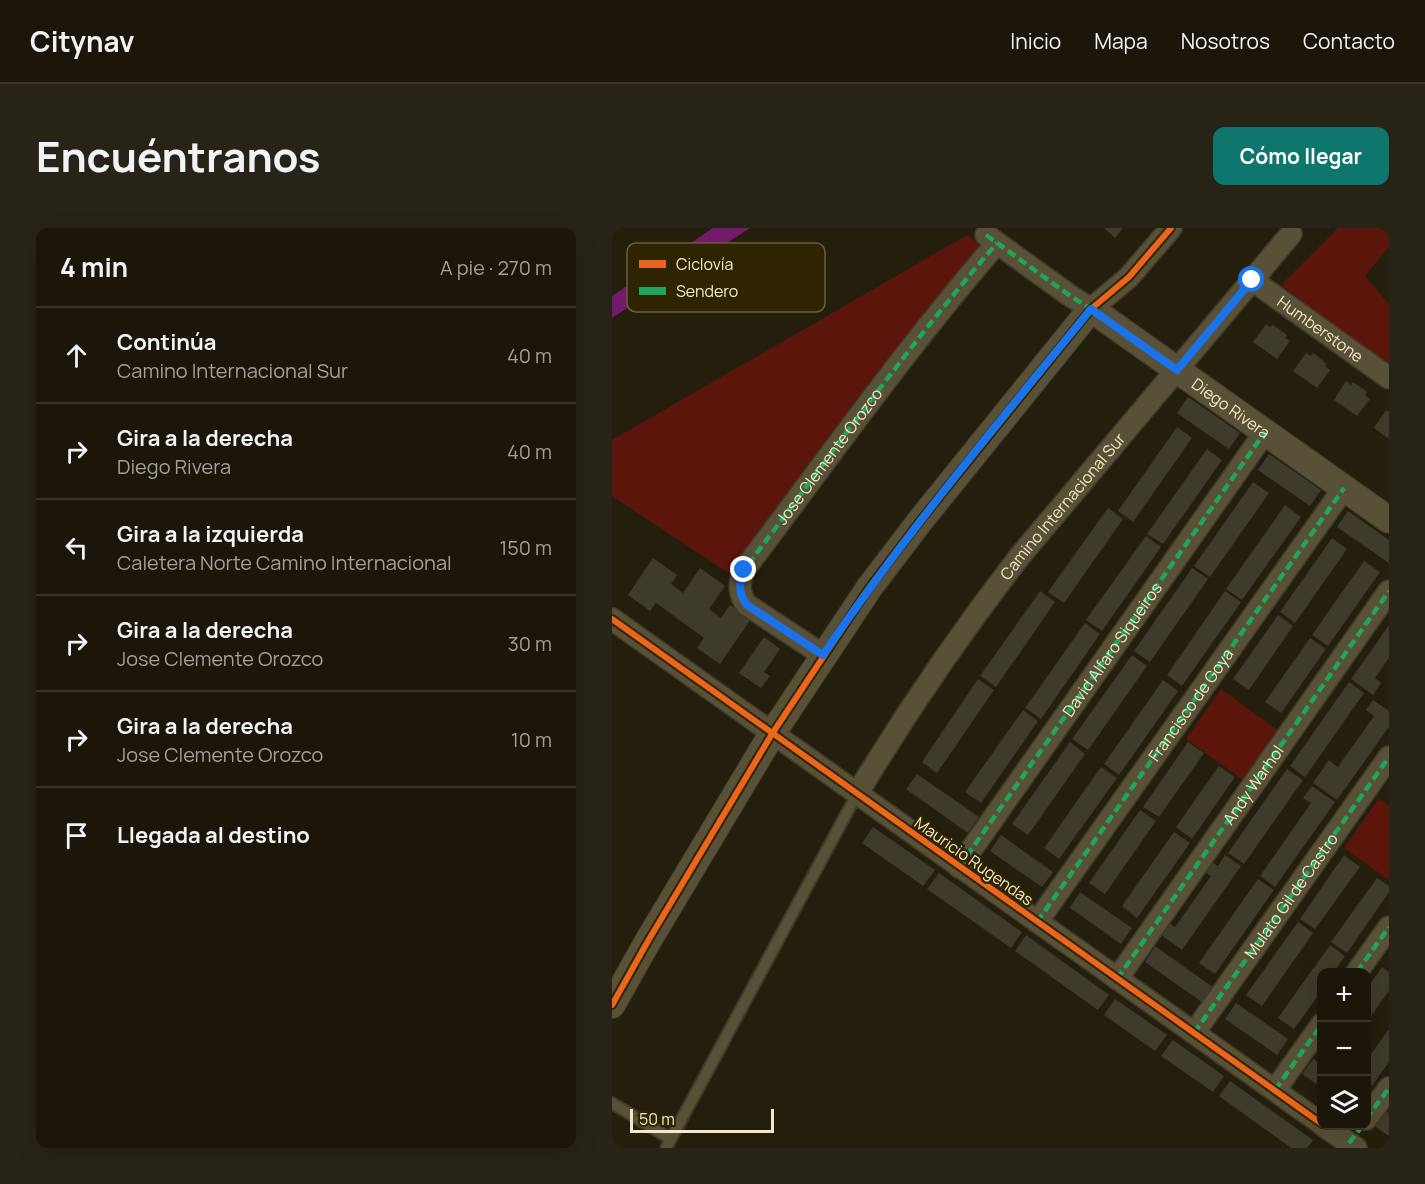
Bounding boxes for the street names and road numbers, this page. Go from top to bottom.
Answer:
street label: Humberstone [1273,291,1368,367]
street label: Diego Rivera [1187,373,1275,443]
street label: Jose Clemente Orozco [771,384,887,529]
street label: Camino Internacional Sur [995,428,1130,584]
street label: David Alfaro Siqueiros [1057,578,1167,721]
street label: Francisco de Goya [1143,644,1238,766]
street label: Andy Warhol [1218,741,1289,829]
street label: Mauricio Rugendas [910,812,1038,910]
street label: Mulato Gil de Castro [1239,829,1343,963]

